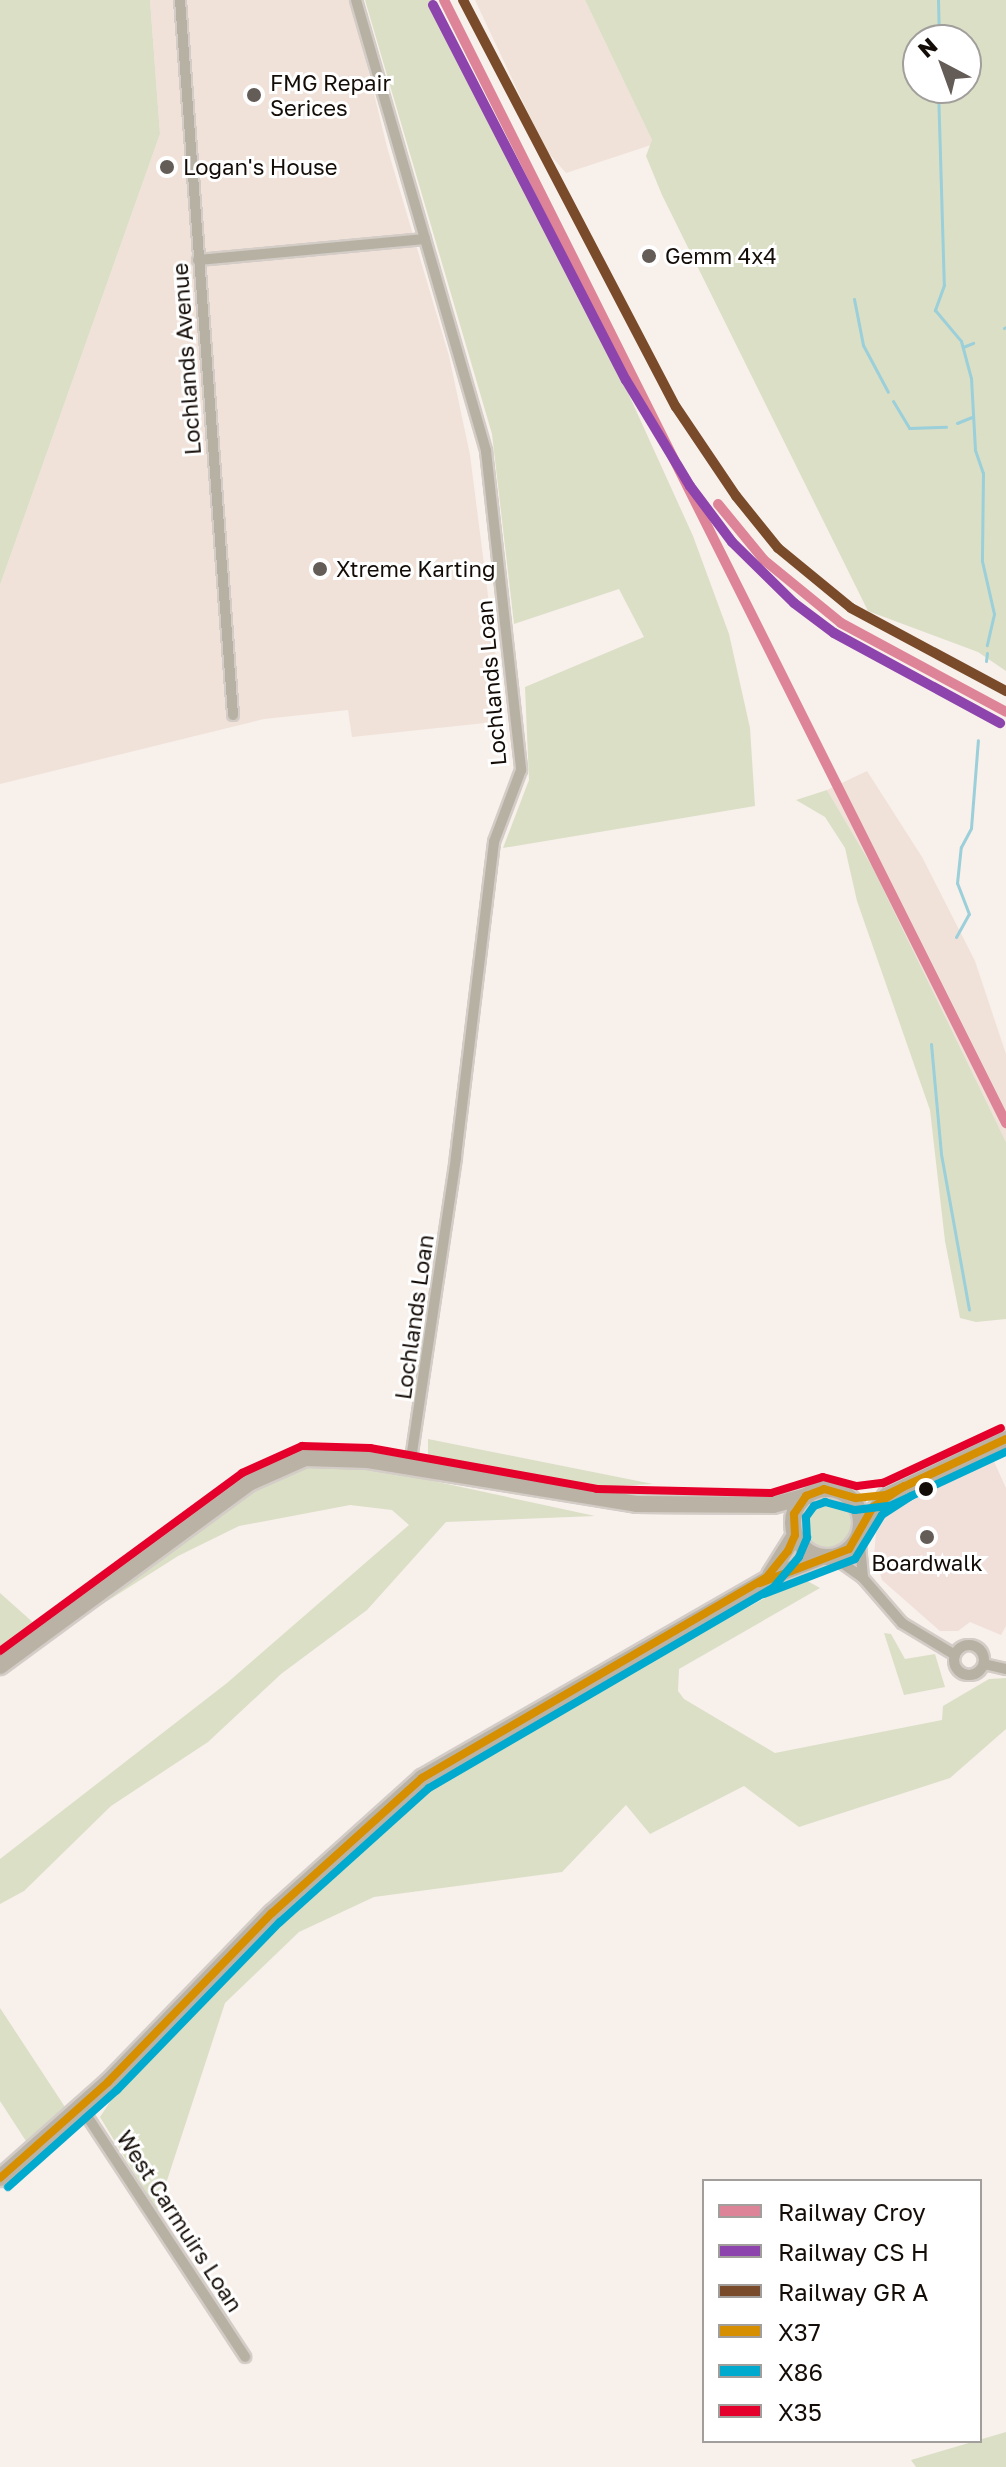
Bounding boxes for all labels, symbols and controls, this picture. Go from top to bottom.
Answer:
north arrow [902,24,982,104]
text: N [912,31,942,63]
place label: FMG Repair Serices [270,69,391,120]
marker: FMG Repair Serices [245,86,263,104]
place label: Logan's House [183,154,337,180]
marker: Logan's House [158,158,176,176]
place label: Gemm 4x4 [665,243,777,269]
marker: Gemm 4x4 [640,247,658,265]
street label: Lochlands Avenue [166,262,206,456]
place label: Xtreme Karting [336,556,495,582]
marker: Xtreme Karting [311,560,329,578]
street label: Lochlands Loan [471,599,511,767]
street label: Lochlands Loan [389,1233,439,1401]
unlabelled marker [918,1481,934,1497]
marker: Boardwalk [918,1528,936,1546]
place label: Boardwalk [871,1550,983,1576]
street label: West Carmuirs Loan [112,2125,248,2317]
legend [702,2179,982,2443]
text: Railway Croy [778,2197,926,2226]
text: Railway CS H [778,2237,929,2266]
text: Railway GR A [778,2277,928,2306]
text: X37 [778,2317,821,2346]
text: X86 [778,2357,823,2386]
text: X35 [778,2397,822,2426]

